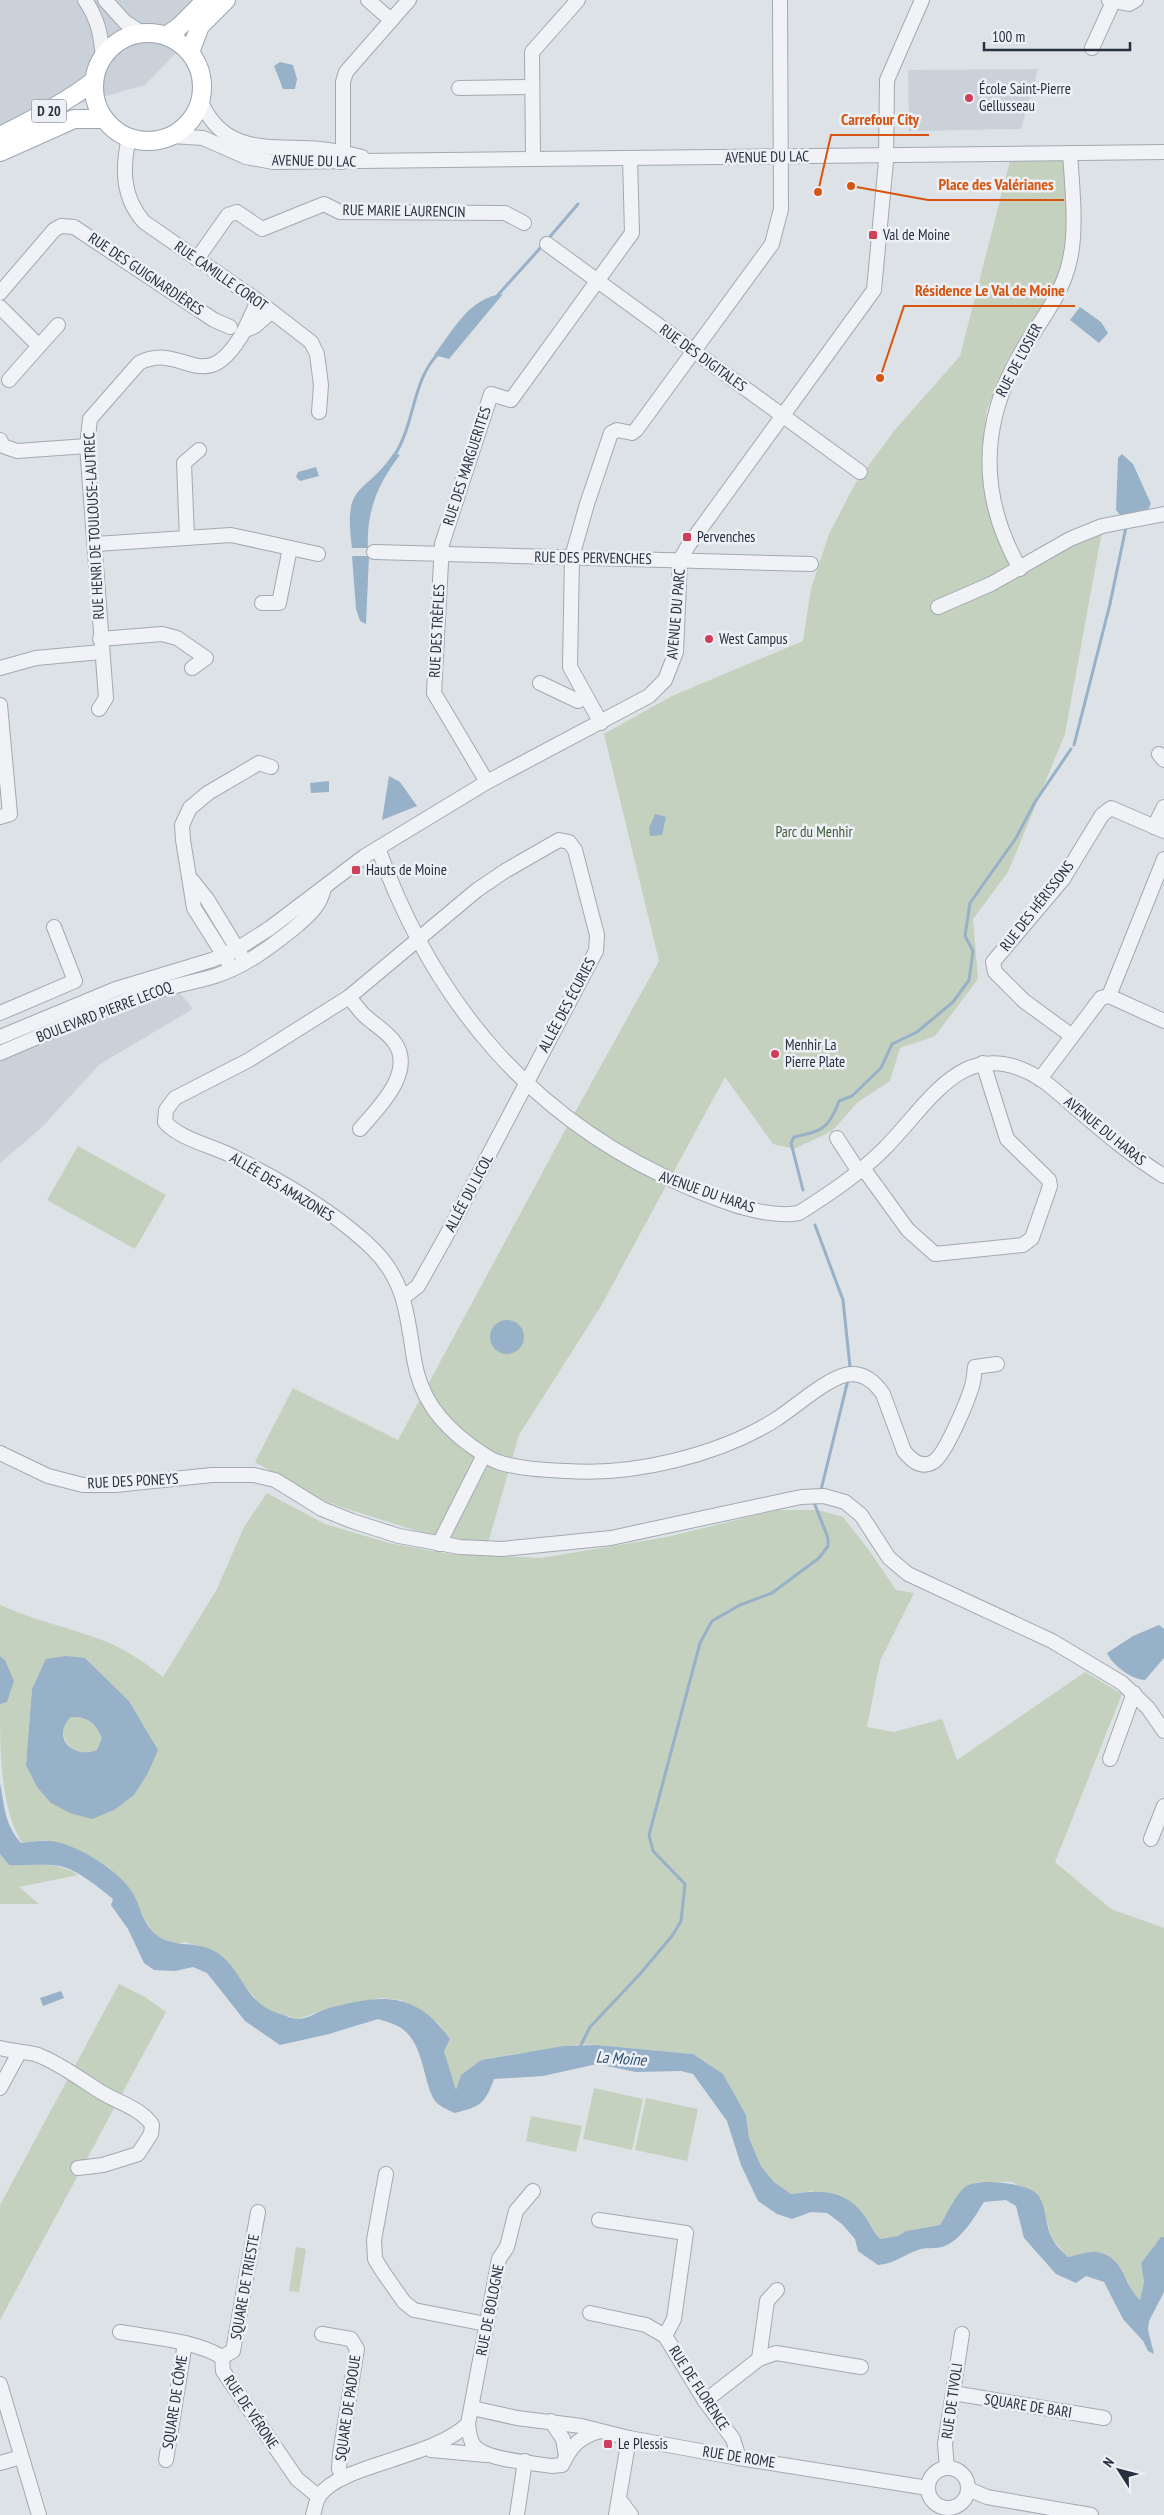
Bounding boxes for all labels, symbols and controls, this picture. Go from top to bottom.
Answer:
scale bar [984,20,1130,52]
text: 100 m [992,27,1025,46]
place label: École Saint-Pierre Gellusseau [979,79,1071,115]
marker: École Saint-Pierre Gellusseau [963,92,975,104]
road number: D 20 [32,100,66,122]
callout: Carrefour City [831,104,929,135]
text: Carrefour City [841,109,920,129]
street label: AVENUE DU LAC [725,146,809,167]
street label: AVENUE DU LAC [272,150,356,171]
callout: Place des Valérianes [928,169,1064,200]
text: Place des Valérianes [938,174,1054,194]
street label: RUE MARIE LAURENCIN [342,200,466,221]
place label: Val de Moine [882,225,950,244]
street label: RUE DES GUIGNARDIÈRES [85,228,207,319]
marker: Val de Moine [867,229,879,241]
street label: RUE CAMILLE COROT [171,236,272,315]
callout: Résidence Le Val de Moine [904,275,1075,306]
text: Résidence Le Val de Moine [915,280,1065,300]
street label: RUE DES DIGITALES [656,320,750,396]
street label: RUE DE L’OSIER [991,320,1046,400]
street label: RUE DES MARGUERITES [438,404,495,528]
street label: RUE HENRI DE TOULOUSE-LAUTREC [79,432,108,620]
place label: Pervenches [697,527,755,546]
marker: Pervenches [681,531,693,543]
street label: RUE DES PERVENCHES [534,547,652,568]
street label: AVENUE DU PARC [662,568,689,660]
street label: RUE DES TRÈFLES [425,584,448,678]
place label: West Campus [719,629,788,648]
marker: West Campus [703,633,715,645]
park label: Parc du Menhir [775,822,853,841]
street label: RUE DES HÉRISSONS [995,857,1078,955]
place label: Hauts de Moine [366,860,447,879]
marker: Hauts de Moine [350,864,362,876]
street label: ALLÉE DES ÉCURIES [534,954,599,1055]
street label: BOULEVARD PIERRE LECOQ [33,977,175,1046]
place label: Menhir La Pierre Plate [785,1035,845,1071]
marker: Menhir La Pierre Plate [769,1048,781,1060]
street label: AVENUE DU HARAS [1061,1092,1150,1169]
street label: ALLÉE DES AMAZONES [227,1148,338,1225]
street label: ALLÉE DU LICOL [440,1150,497,1235]
street label: AVENUE DU HARAS [657,1166,757,1217]
street label: RUE DES PONEYS [87,1469,179,1492]
water label: La Moine [595,2046,648,2070]
street label: SQUARE DE TRIESTE [226,2233,263,2341]
street label: RUE DE BOLOGNE [471,2262,508,2357]
street label: RUE DE FLORENCE [665,2342,734,2434]
street label: SQUARE DE PADOUE [331,2353,364,2462]
street label: SQUARE DE CÔME [158,2354,191,2450]
street label: RUE DE TIVOLI [937,2362,966,2440]
street label: RUE DE VÉRONE [220,2371,283,2452]
street label: SQUARE DE BARI [983,2389,1073,2422]
place label: Le Plessis [618,2434,668,2453]
marker: Le Plessis [602,2438,614,2450]
street label: RUE DE ROME [701,2441,777,2472]
north arrow [1094,2445,1144,2495]
text: N [1099,2454,1118,2471]

